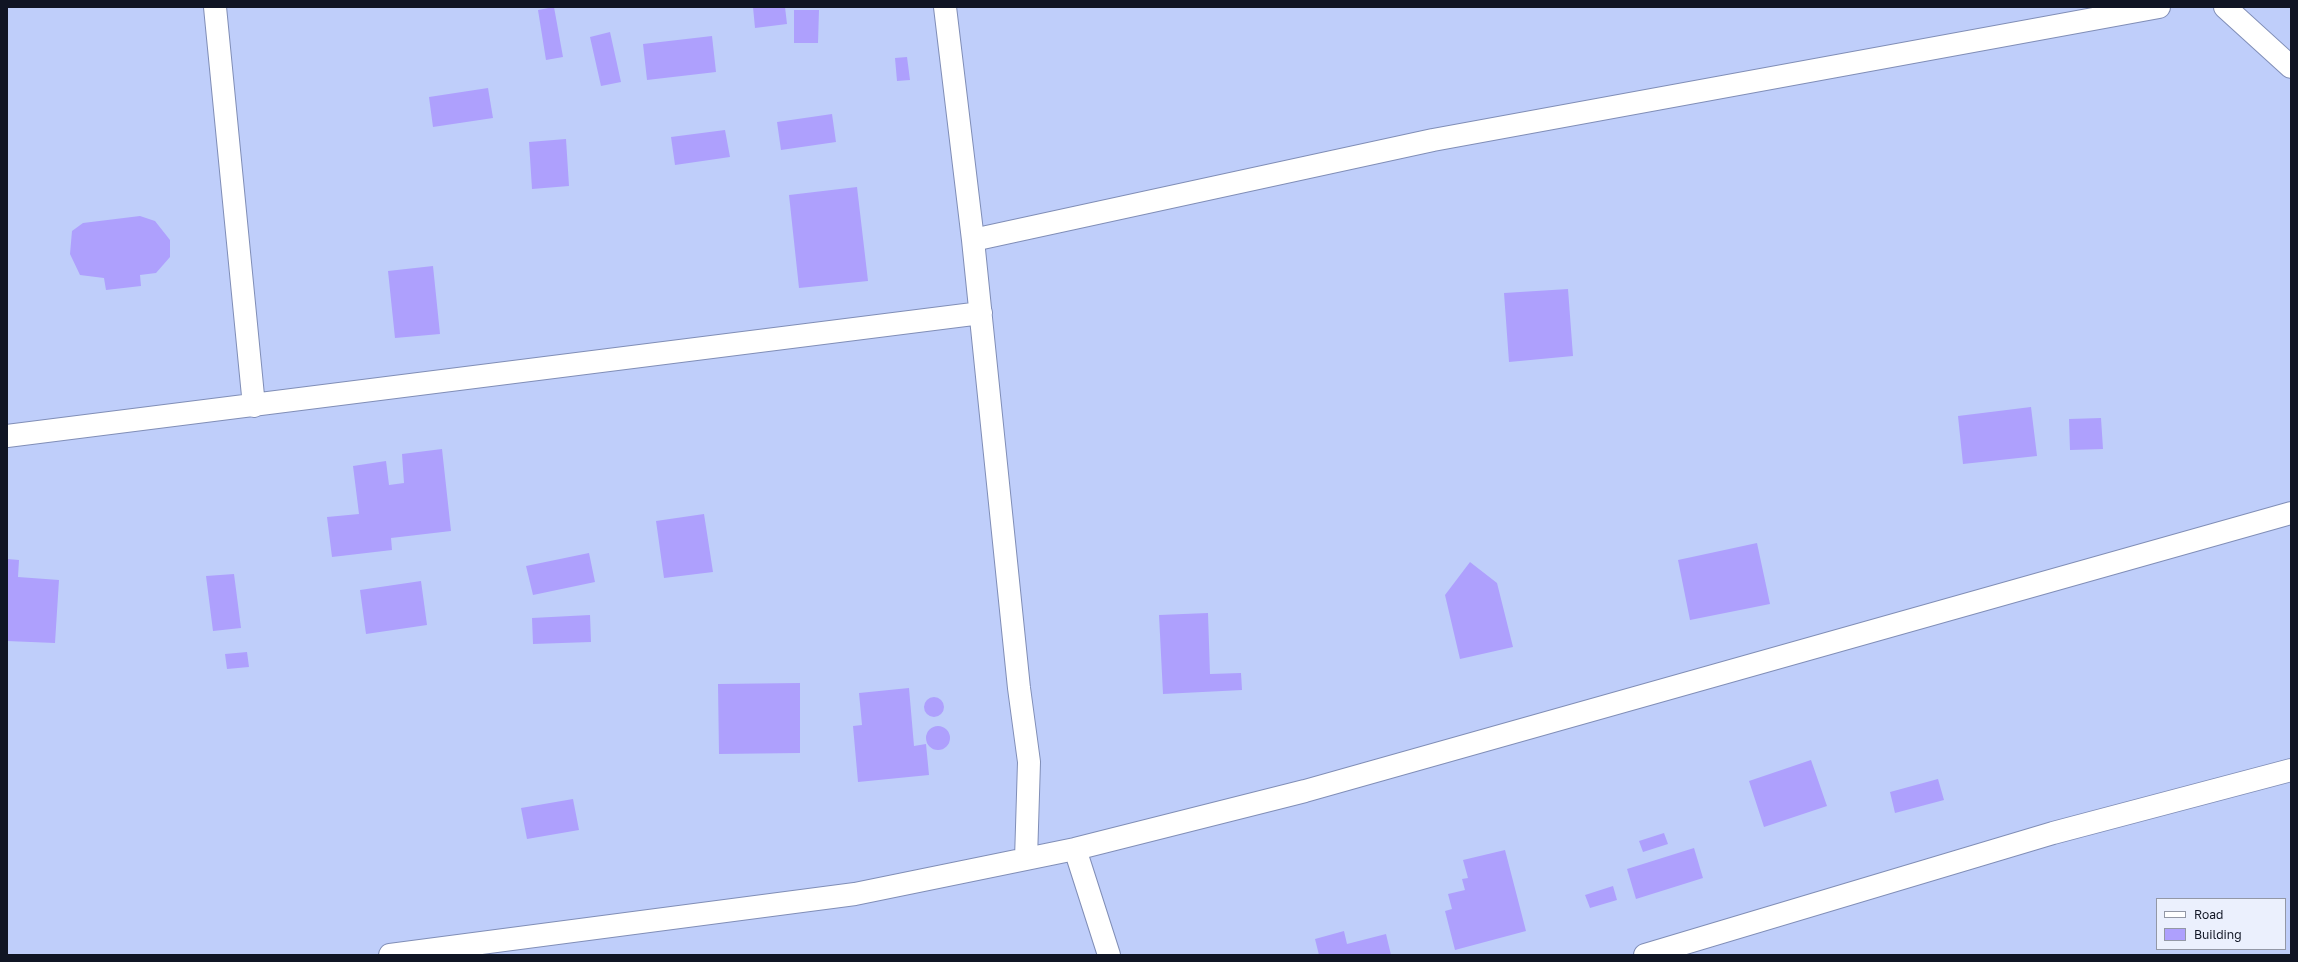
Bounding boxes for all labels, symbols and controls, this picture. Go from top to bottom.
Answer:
legend [2156,898,2286,950]
text: Road [2194,907,2223,922]
text: Building [2194,927,2242,942]

